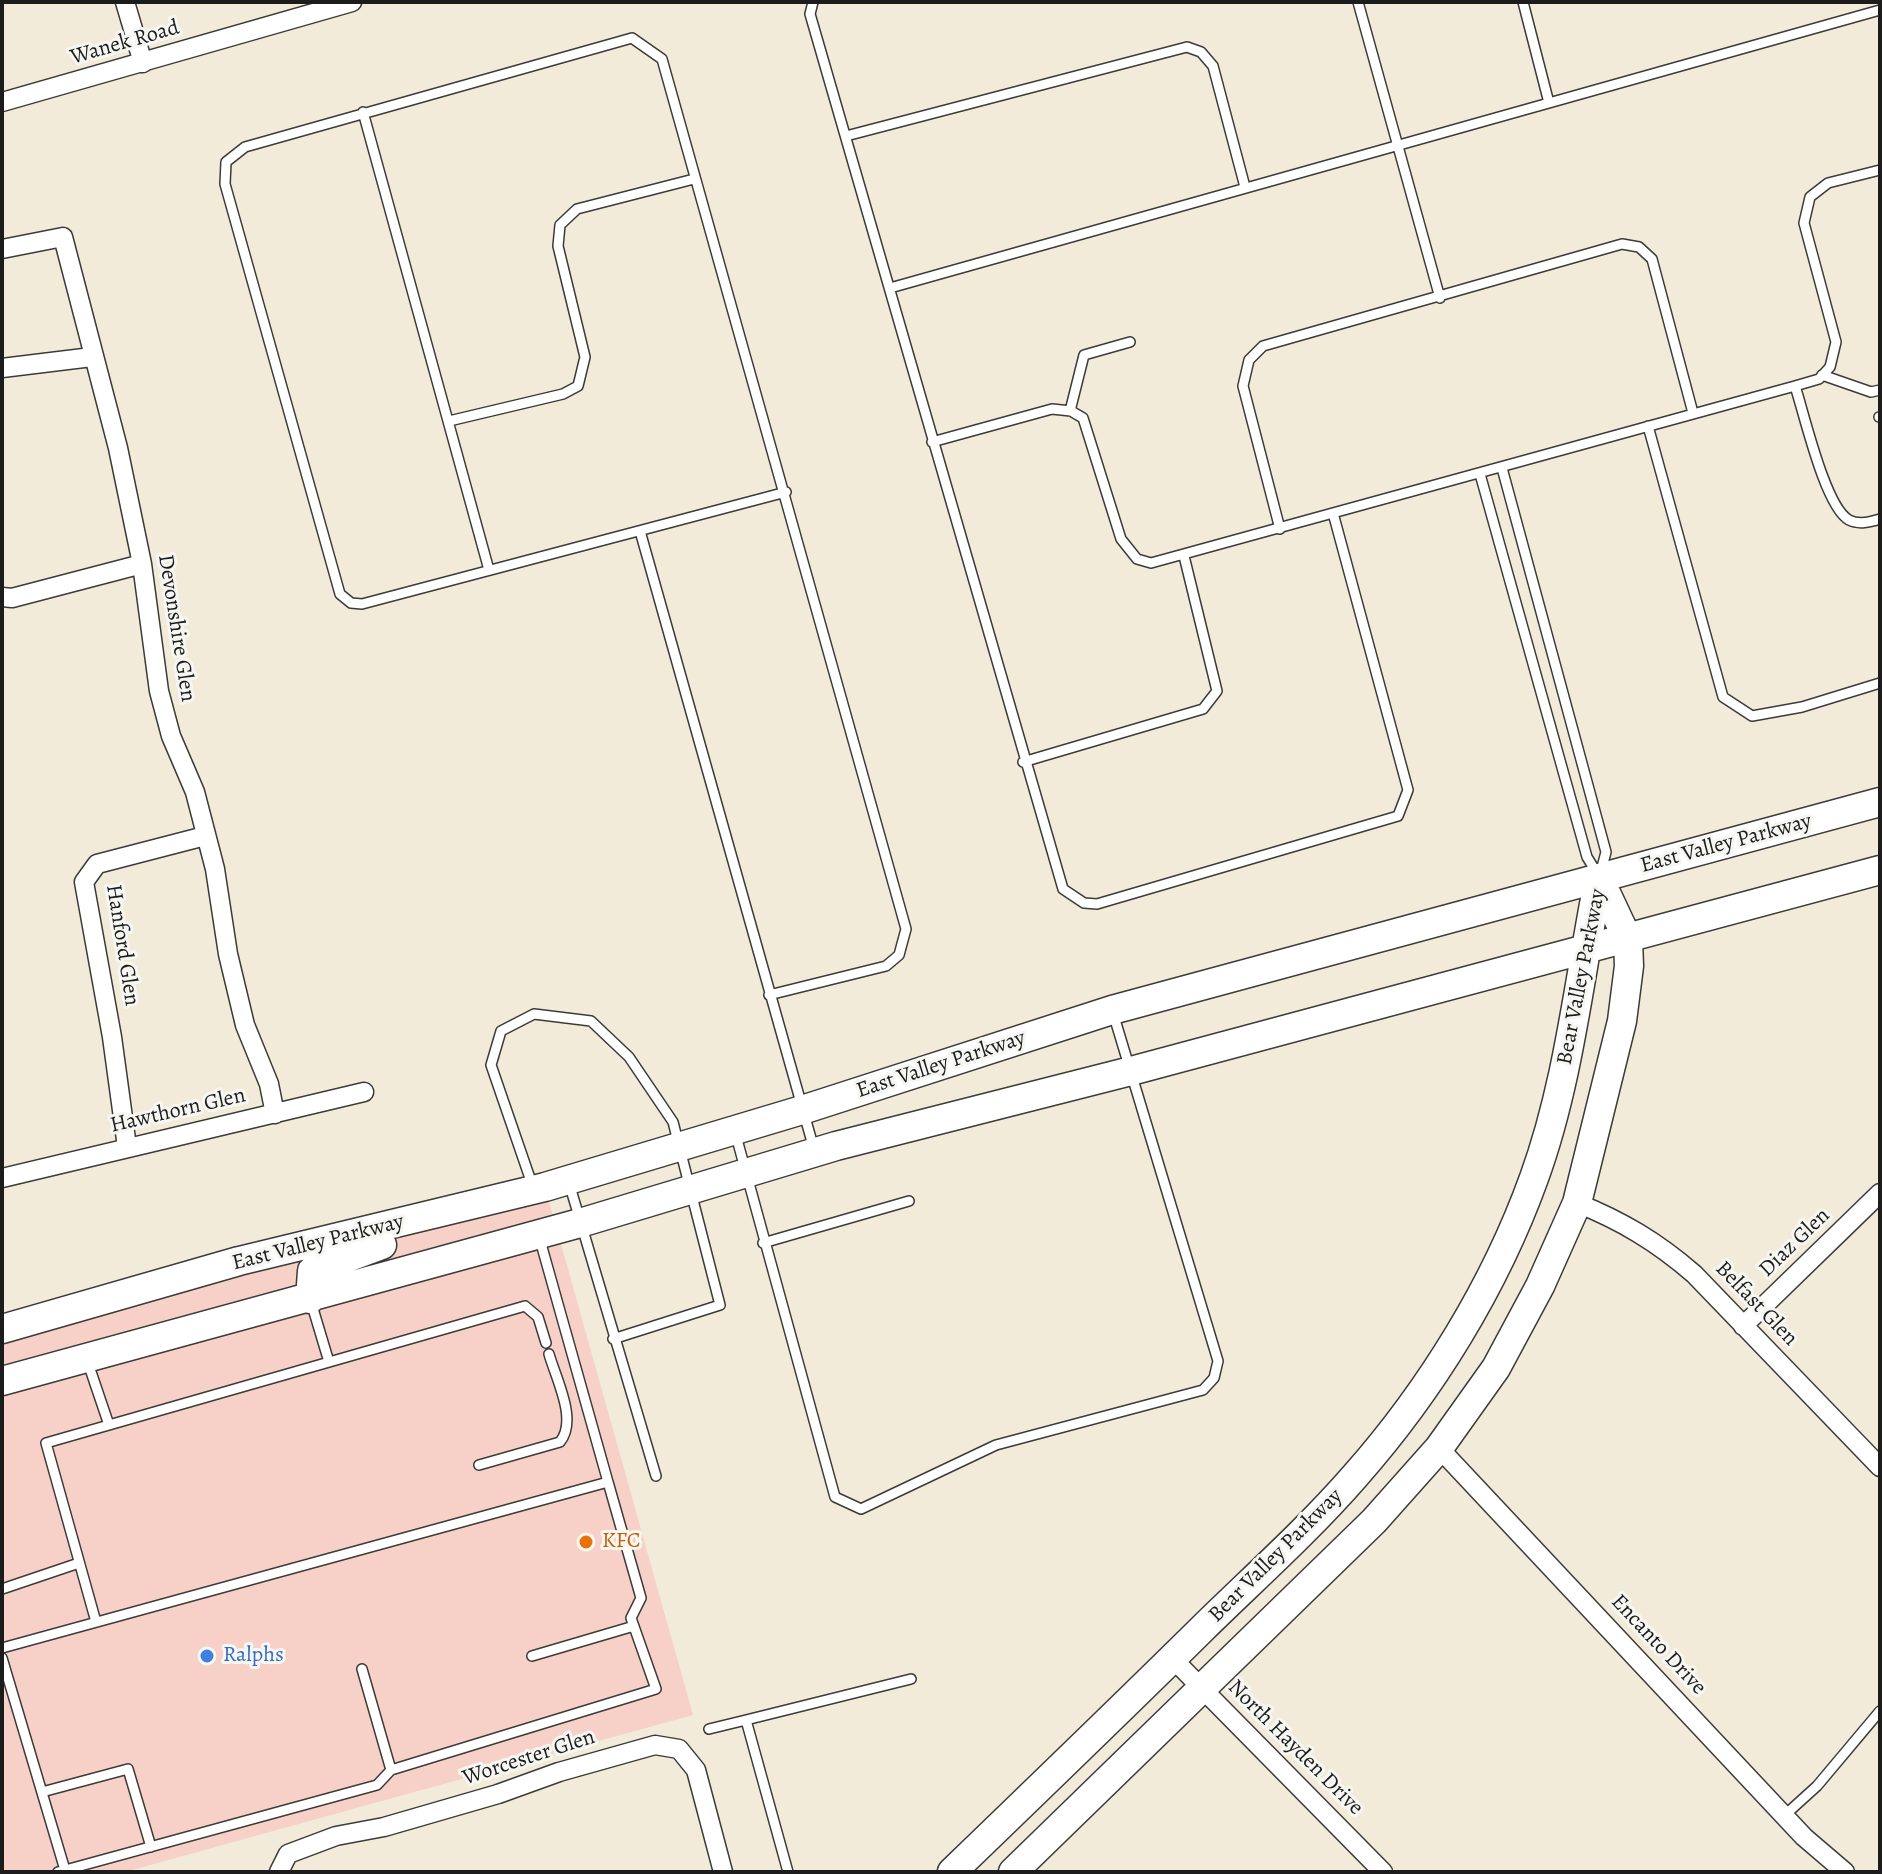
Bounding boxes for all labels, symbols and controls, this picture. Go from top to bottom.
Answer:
street label: Wanek Road [68,15,182,71]
street label: Devonshire Glen [151,552,201,704]
street label: East Valley Parkway [1638,808,1814,880]
street label: Hanford Glen [99,882,145,1008]
street label: Bear Valley Parkway [1552,887,1612,1067]
street label: East Valley Parkway [853,1025,1029,1105]
street label: Hawthorn Glen [108,1083,248,1139]
street label: Diaz Glen [1754,1203,1836,1283]
street label: East Valley Parkway [229,1209,407,1277]
street label: Belfast Glen [1709,1256,1803,1352]
street label: Bear Valley Parkway [1204,1484,1348,1628]
place label: KFC [602,1529,641,1555]
marker: KFC [577,1533,595,1551]
street label: Encanto Drive [1605,1589,1711,1701]
place label: Ralphs [223,1643,284,1669]
marker: Ralphs [198,1647,216,1665]
street label: North Hayden Drive [1222,1675,1368,1821]
street label: Worcester Glen [460,1724,598,1792]

